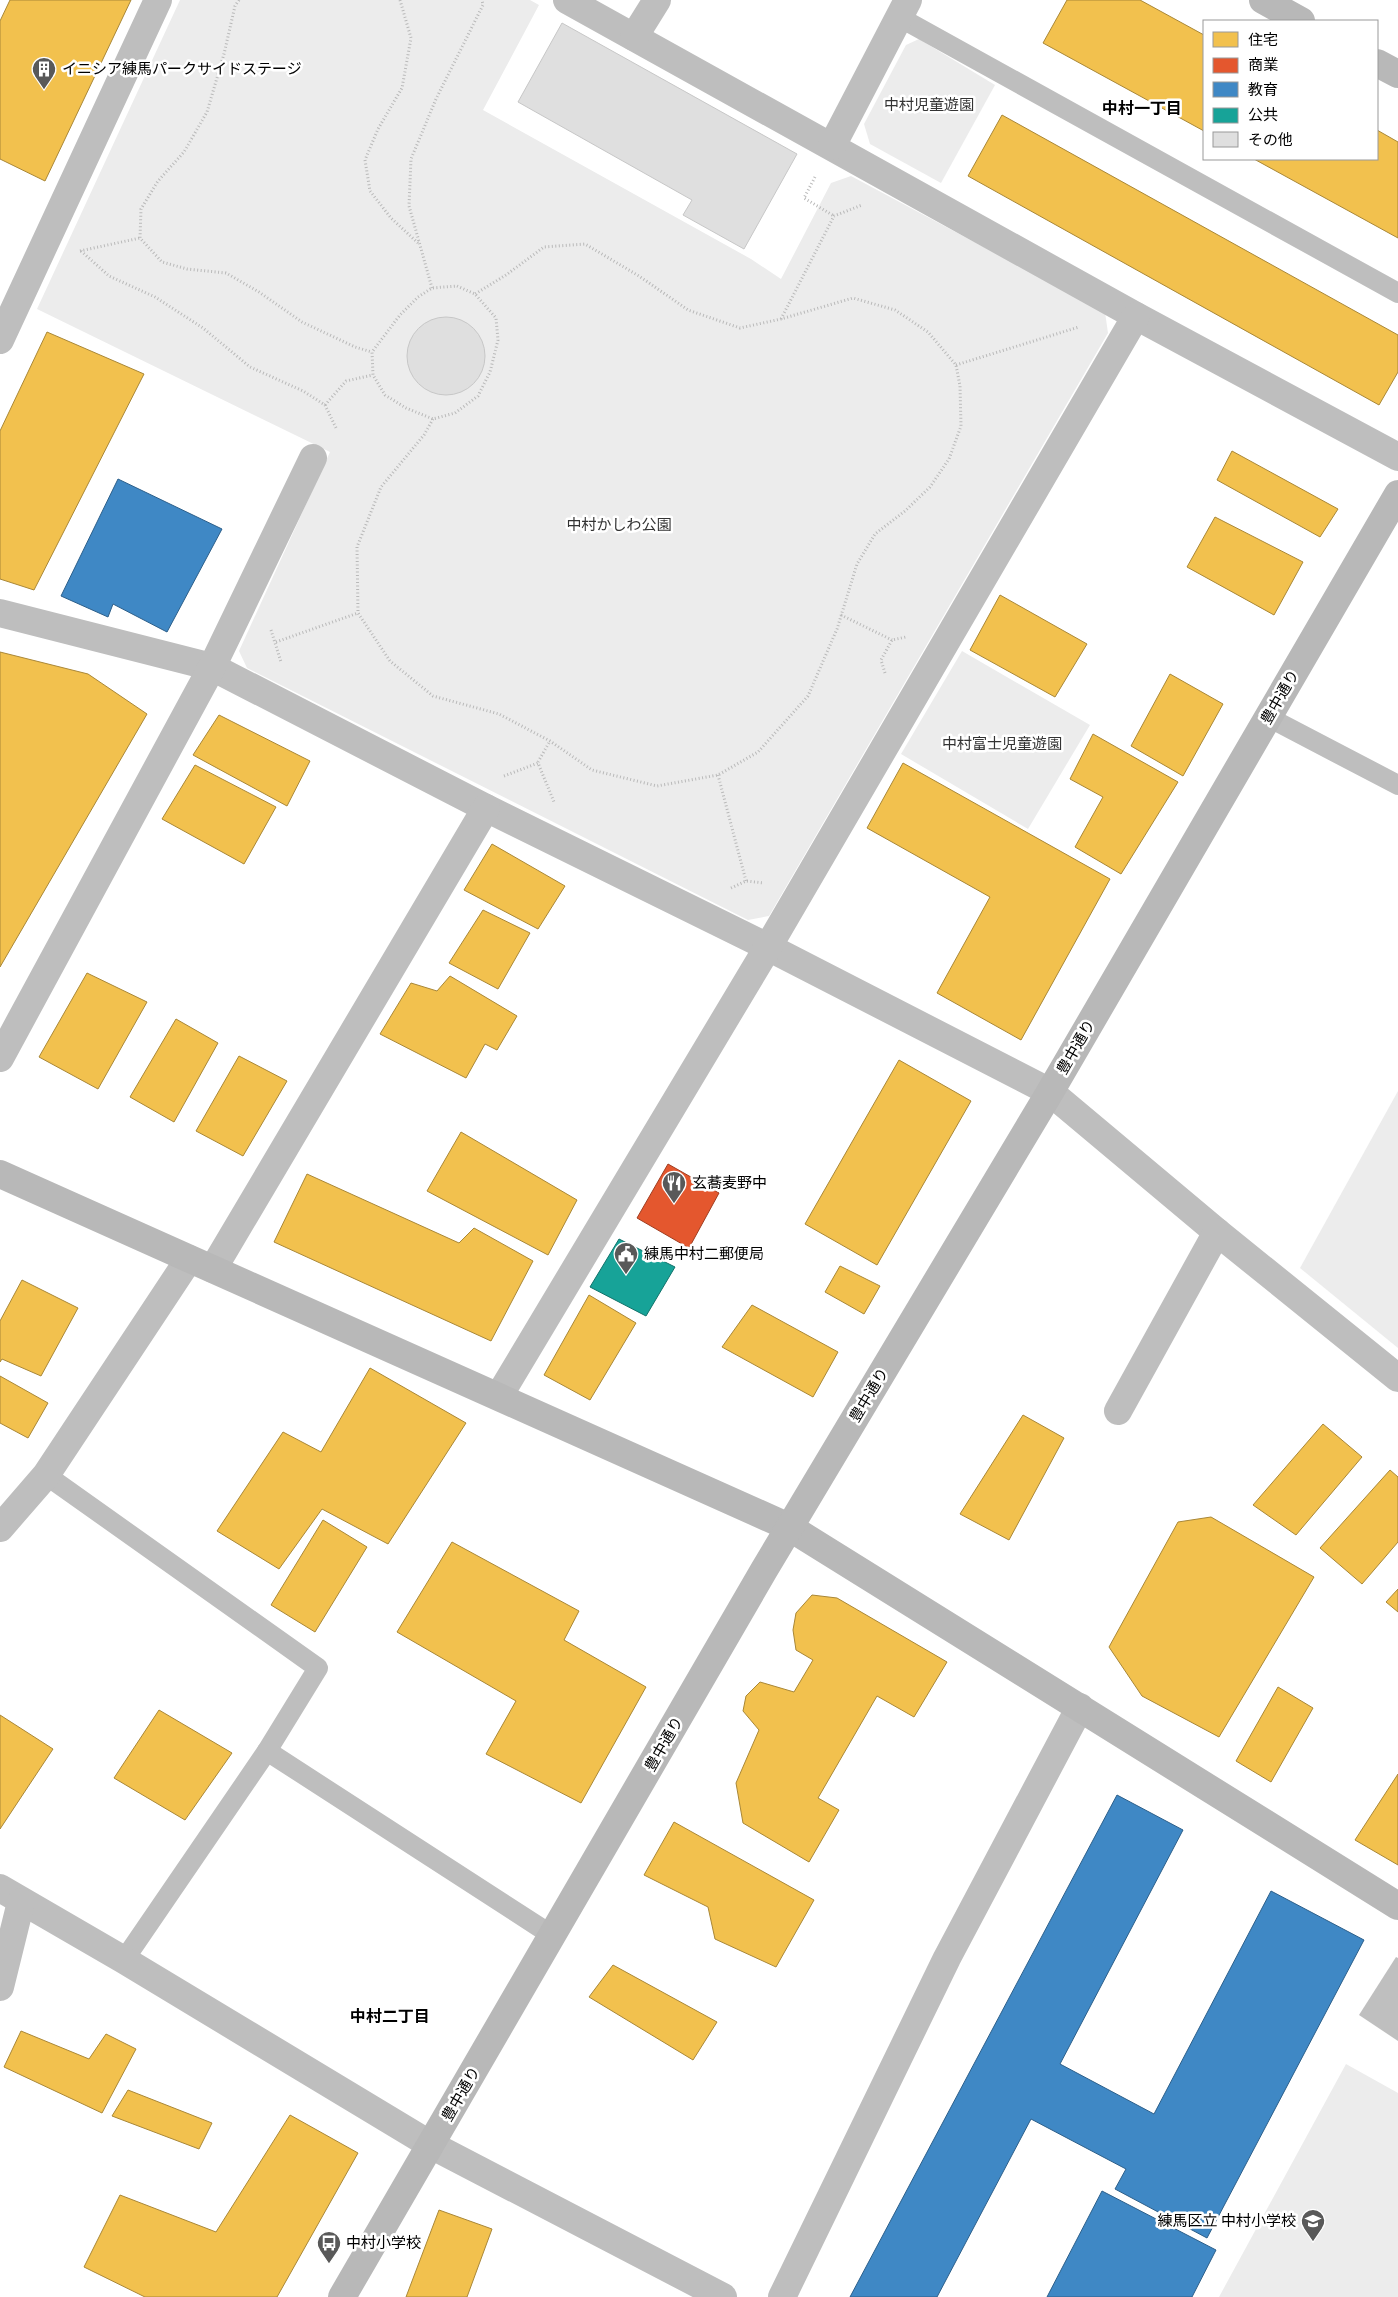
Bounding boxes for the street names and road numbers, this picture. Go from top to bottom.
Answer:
street label: 豊中通り [1257,667,1303,727]
street label: 豊中通り [1053,1017,1099,1077]
street label: 豊中通り [846,1365,892,1425]
street label: 豊中通り [641,1714,687,1774]
street label: 豊中通り [438,2064,484,2124]

